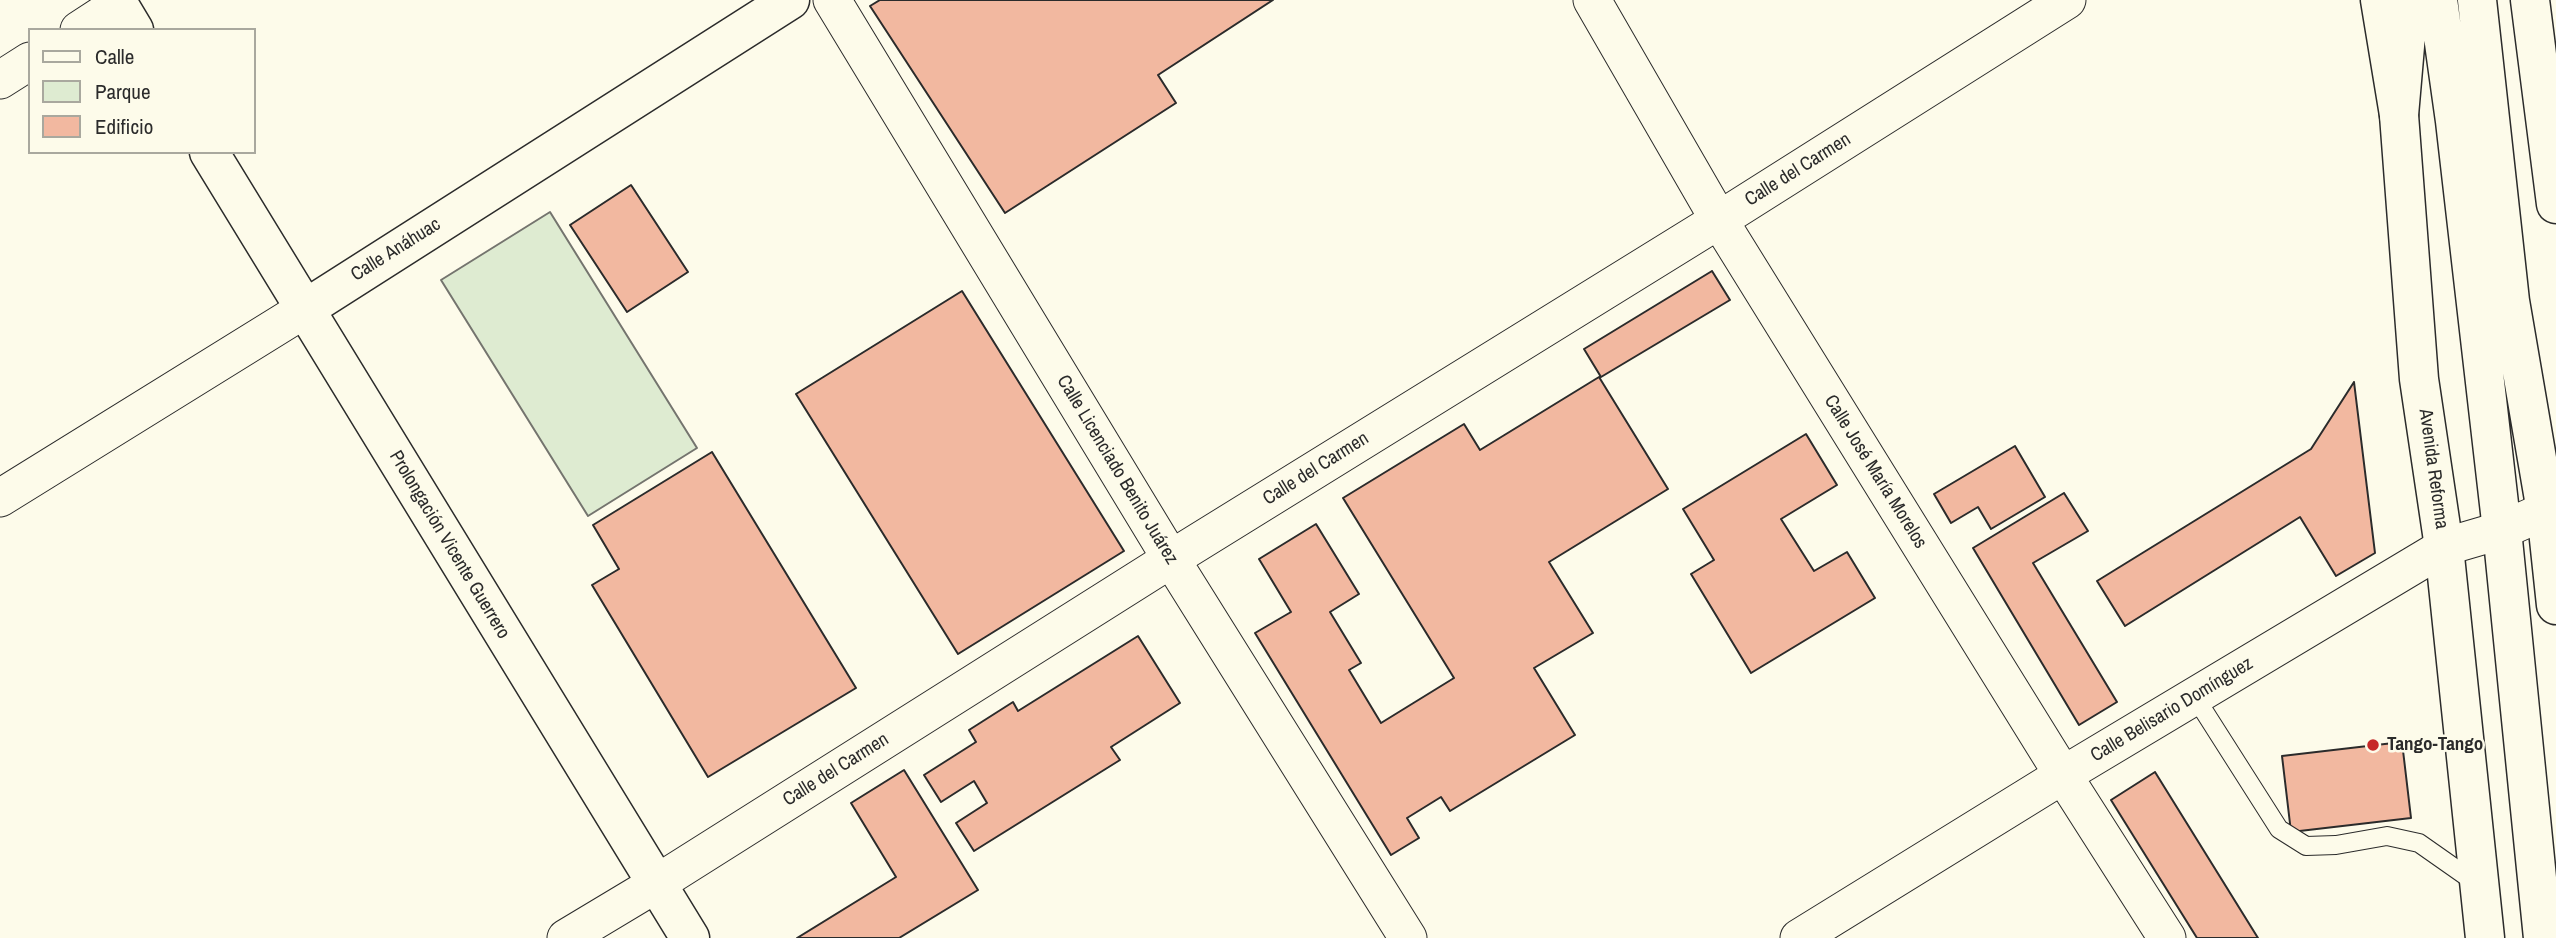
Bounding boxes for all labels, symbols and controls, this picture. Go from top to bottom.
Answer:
legend [28,28,256,154]
text: Calle [95,42,134,71]
text: Parque [95,77,151,106]
text: Edificio [95,112,153,141]
street label: Calle del Carmen [1741,128,1855,212]
street label: Calle Anáhuac [347,213,445,287]
street label: Calle Licenciado Benito Juárez [1051,371,1183,569]
street label: Calle José María Morelos [1819,391,1931,553]
street label: Avenida Reforma [2413,408,2453,530]
street label: Calle del Carmen [1259,427,1373,511]
street label: Prolongación Vicente Guerrero [384,447,514,643]
street label: Calle Belisario Domínguez [2087,653,2257,767]
street label: Calle del Carmen [779,728,893,812]
place label: Tango-Tango [2387,734,2483,756]
marker: Tango-Tango [2365,737,2381,753]

